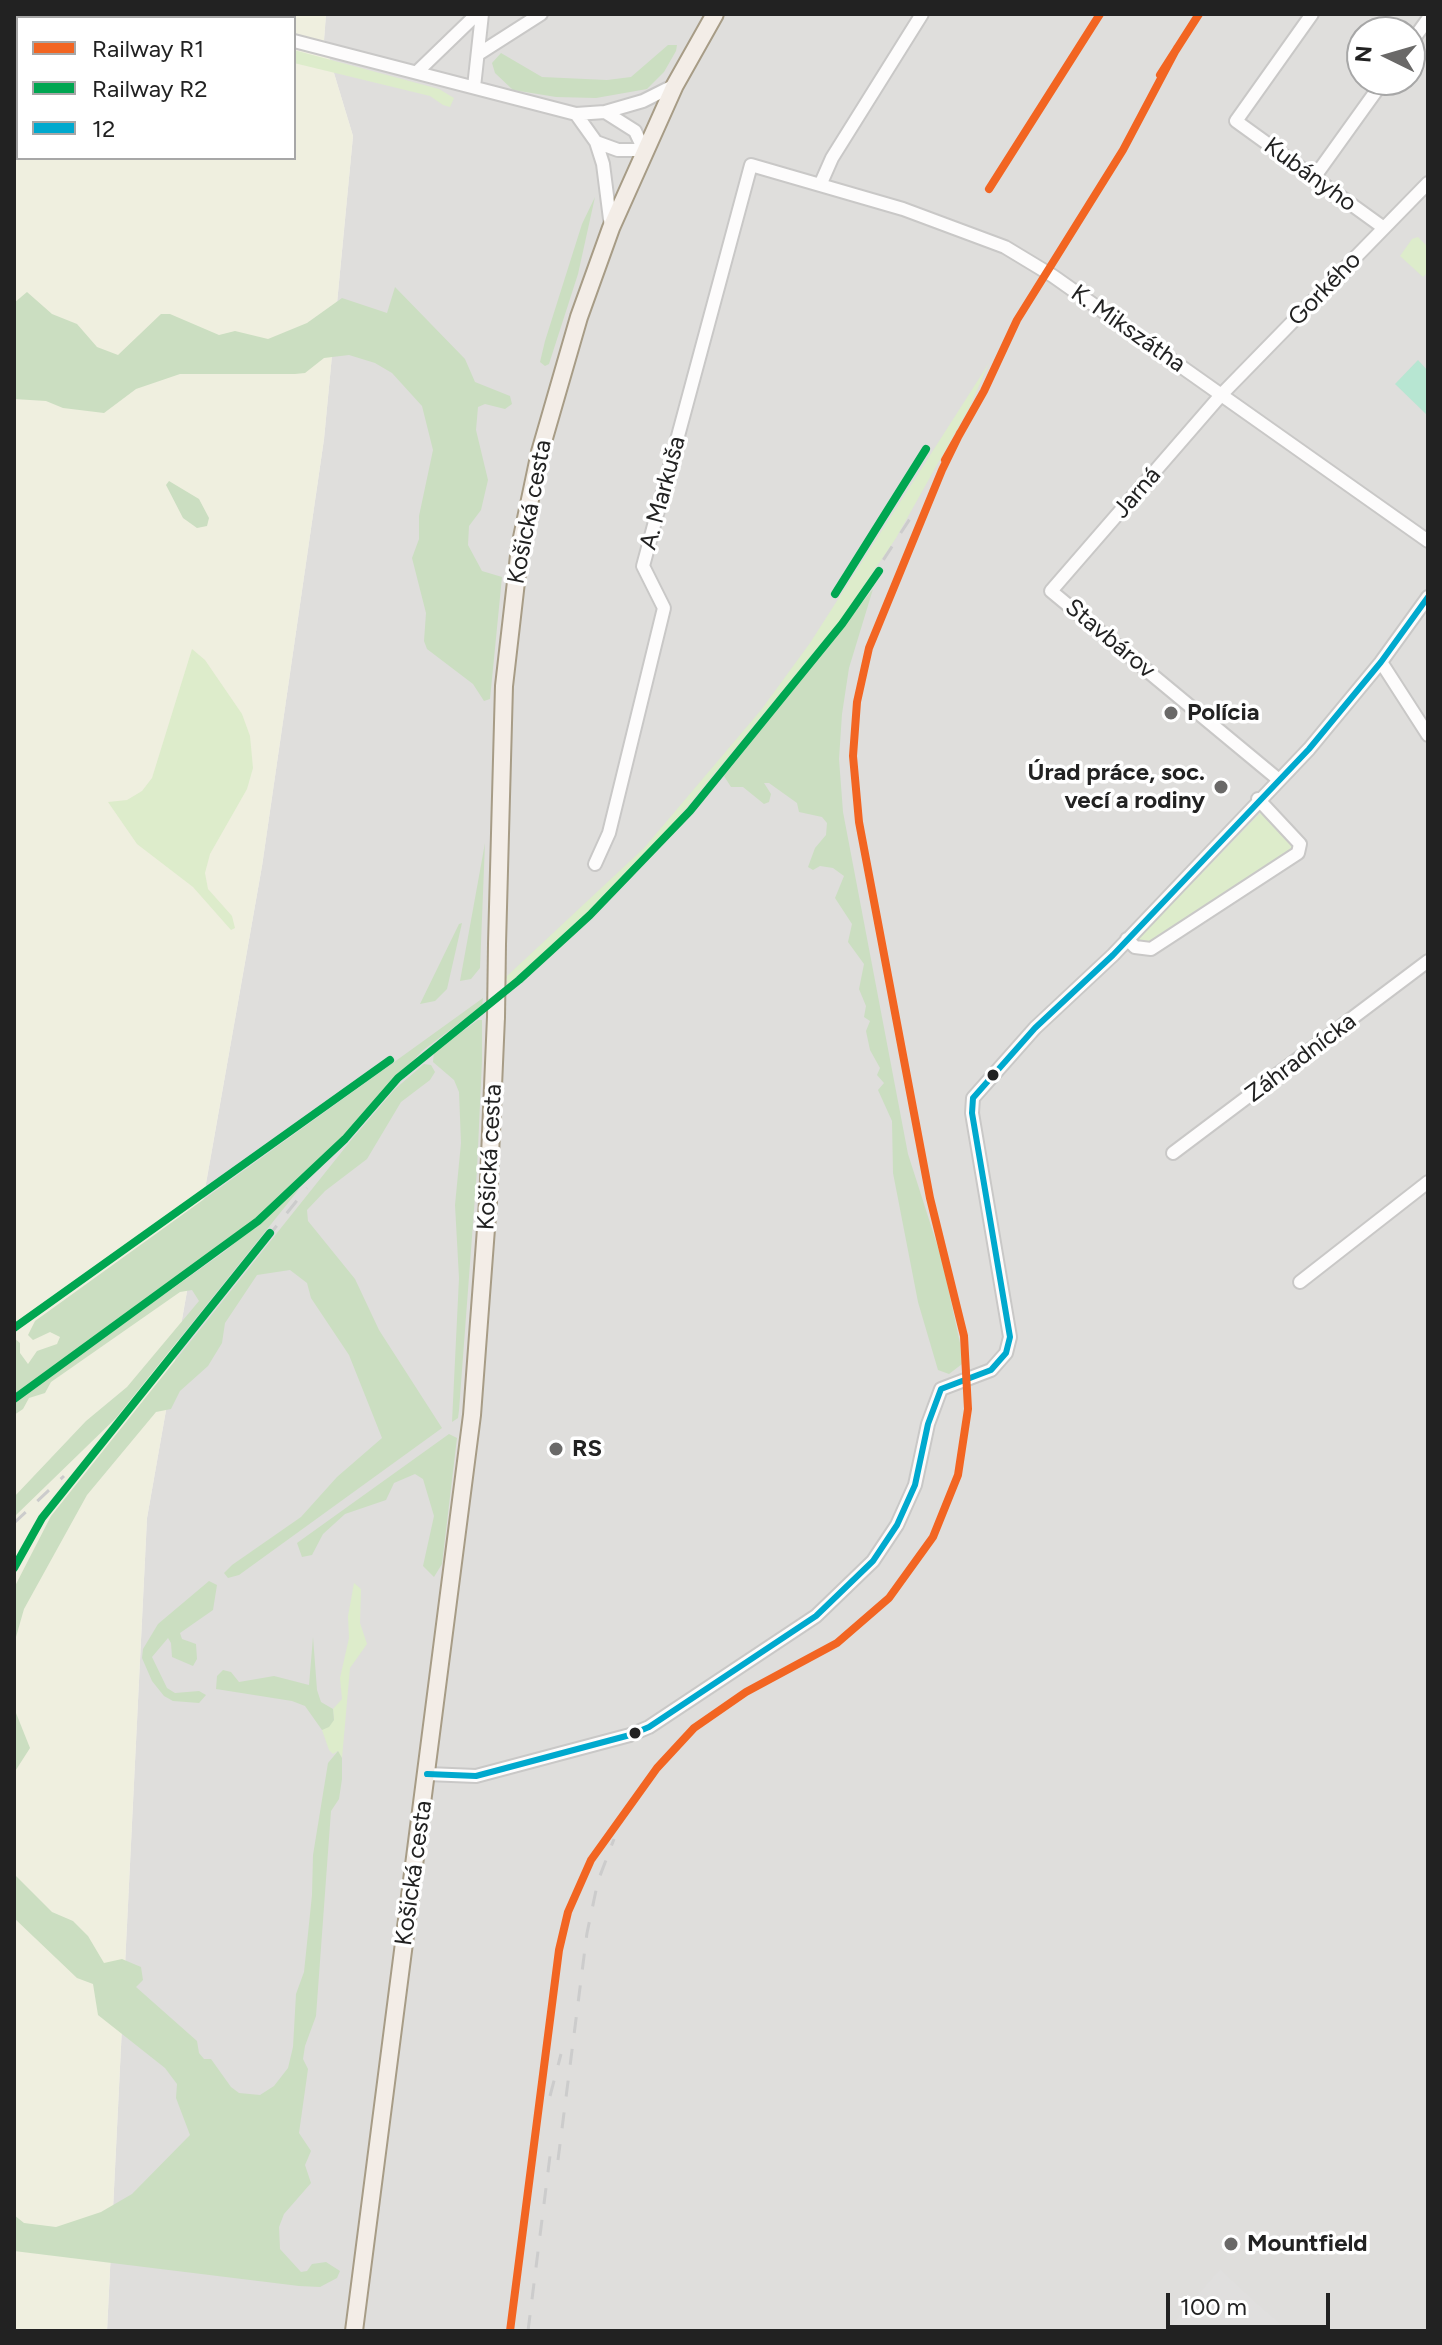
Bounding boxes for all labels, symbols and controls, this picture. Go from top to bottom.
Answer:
legend [16,16,296,160]
north arrow [1346,16,1426,96]
text: Railway R1 [92,34,204,63]
text: N [1349,44,1378,64]
text: Railway R2 [92,74,208,103]
text: 12 [92,114,115,143]
street label: Kubányho [1258,132,1362,218]
street label: Gorkého [1283,246,1367,332]
street label: K. Mikszátha [1065,279,1191,379]
street label: A. Markuša [634,433,692,553]
street label: Košická cesta [502,437,558,587]
street label: Jarná [1107,462,1167,524]
street label: Stavbárov [1059,593,1161,685]
place label: Polícia [1187,699,1260,727]
marker: Polícia [1162,704,1180,722]
place label: Úrad práce, soc. vecí a rodiny [1028,759,1205,815]
marker: Úrad práce, soc. vecí a rodiny [1212,778,1230,796]
street label: Záhradnícka [1240,1007,1362,1109]
unlabelled marker [985,1067,1001,1083]
street label: Košická cesta [472,1083,508,1231]
place label: RS [572,1435,602,1463]
marker: RS [547,1440,565,1458]
unlabelled marker [627,1725,643,1741]
street label: Košická cesta [390,1799,438,1947]
place label: Mountfield [1247,2230,1368,2258]
marker: Mountfield [1222,2235,1240,2253]
scale bar [1170,2277,1334,2327]
text: 100 m [1180,2292,1247,2321]

